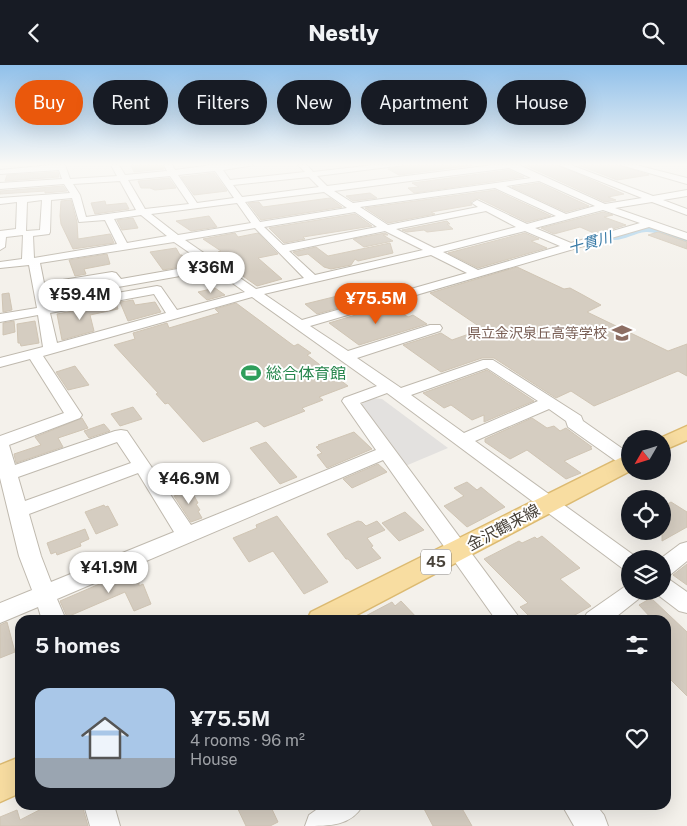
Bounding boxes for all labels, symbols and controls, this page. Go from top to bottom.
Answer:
icon: back [20,19,48,47]
icon: search [639,19,667,47]
text: Nestly [308,20,379,46]
chip: Buy [15,80,83,125]
chip: Rent [93,80,168,125]
chip: Filters [178,80,267,125]
chip: New [277,80,351,125]
chip: Apartment [361,80,487,125]
chip: House [497,80,586,125]
water label: 十貫川 [566,228,616,257]
pin: ¥36M [181,251,241,294]
text: ¥36M [188,258,234,277]
pin: ¥59.4M [39,279,121,321]
pin: ¥75.5M [335,283,417,325]
text: ¥59.4M [49,285,111,304]
text: ¥75.5M [345,289,407,308]
school or university icon: 県立金沢泉丘高等学校 [611,322,633,344]
place label: 県立金沢泉丘高等学校 [467,325,607,341]
sports icon: 総合体育館 [240,362,262,384]
place label: 総合体育館 [266,364,346,383]
north arrow [621,430,671,480]
map controls [621,430,671,600]
pin: ¥46.9M [148,463,230,505]
text: ¥46.9M [158,469,220,488]
button: locate [621,490,671,540]
street label: 金沢鶴来線 [463,500,543,555]
road number: 45 [421,549,451,575]
button: layers [621,550,671,600]
pin: ¥41.9M [68,551,150,594]
text: ¥41.9M [80,558,138,577]
icon: filters [623,631,651,659]
text: 5 homes [35,633,120,658]
text: ¥75.5M [190,706,270,731]
icon: home [75,708,135,768]
icon: heart [623,724,651,752]
text: 4 rooms · 96 m² [190,731,305,750]
text: House [190,750,238,769]

